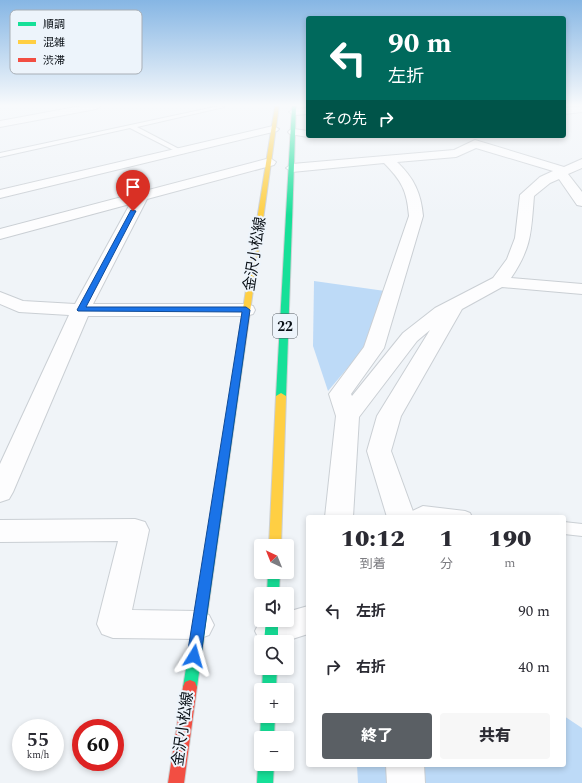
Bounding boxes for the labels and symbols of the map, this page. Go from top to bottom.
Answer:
legend [10,10,142,74]
text: 順調 [43,16,65,33]
text: 混雑 [43,34,65,51]
text: 渋滞 [43,52,65,69]
pin [116,170,150,211]
street label: 金沢小松線 [238,215,272,293]
road number: 22 [273,314,297,338]
north arrow [254,539,294,579]
position arrow [173,635,215,677]
street label: 金沢小松線 [166,690,200,768]
speed limit sign: 60 [72,719,124,771]

